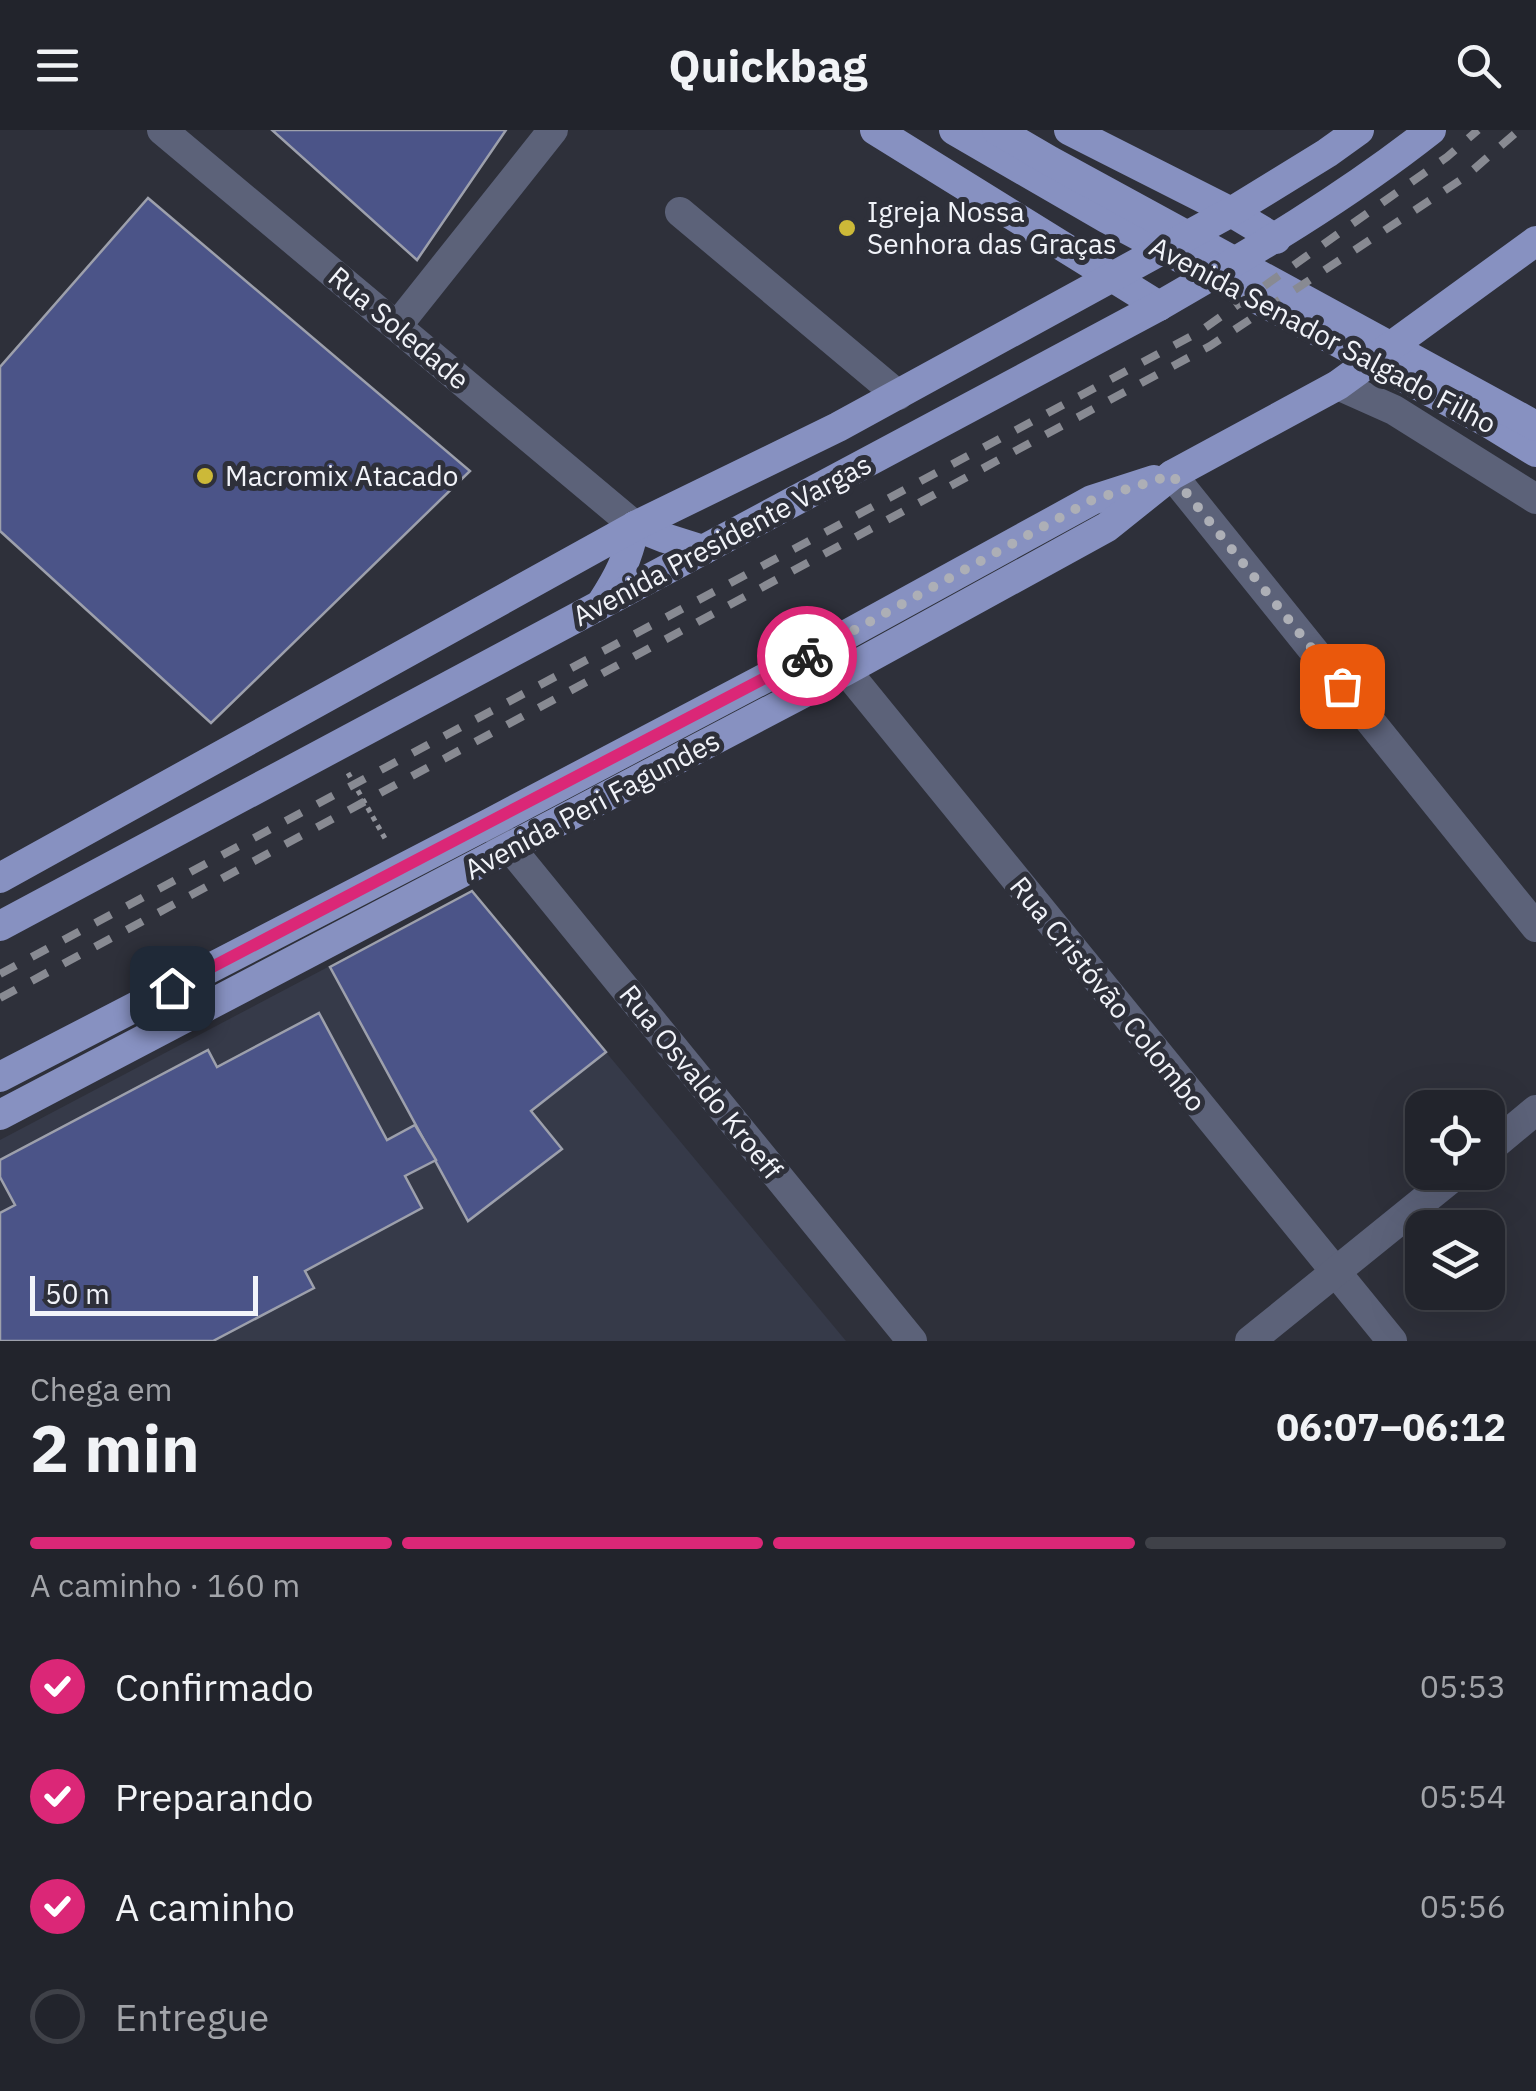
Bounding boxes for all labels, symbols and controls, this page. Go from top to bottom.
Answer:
text: Quickbag [669,36,867,94]
icon: menu [30,38,85,93]
icon: search [1451,38,1506,93]
place label: Igreja Nossa Senhora das Graças [867,193,1117,262]
marker: Igreja Nossa Senhora das Graças [836,217,858,239]
street label: Avenida Senador Salgado Filho [1144,227,1503,442]
street label: Rua Soledade [321,258,478,397]
street label: Avenida Presidente Vargas [566,445,878,634]
place label: Macromix Atacado [225,457,458,494]
marker: Macromix Atacado [194,465,216,487]
courier [757,606,857,706]
icon: bike [780,629,835,684]
pin [1300,644,1385,729]
icon: bag [1315,659,1370,714]
street label: Avenida Peri Fagundes [458,722,726,888]
street label: Rua Cristóvão Colombo [1002,869,1215,1119]
pin [130,946,215,1031]
icon: home [145,961,200,1016]
street label: Rua Osvaldo Kroeff [612,977,791,1187]
map controls [1405,1090,1505,1310]
button: locate [1405,1090,1505,1190]
button: layers [1405,1210,1505,1310]
scale bar [30,1271,258,1316]
text: 50 m [45,1275,110,1312]
text: Chega em [30,1368,173,1410]
text: 06:07–06:12 [1276,1402,1506,1451]
text: 2 min [30,1405,200,1490]
text: A caminho · 160 m [30,1564,300,1606]
icon: check [30,1659,85,1714]
text: Confirmado [115,1662,314,1711]
text: 05:53 [1420,1665,1506,1707]
icon: check [30,1769,85,1824]
text: Preparando [115,1772,314,1821]
text: 05:54 [1420,1775,1506,1817]
icon: check [30,1879,85,1934]
text: A caminho [115,1882,295,1931]
text: 05:56 [1420,1885,1506,1927]
text: Entregue [115,1992,269,2041]

